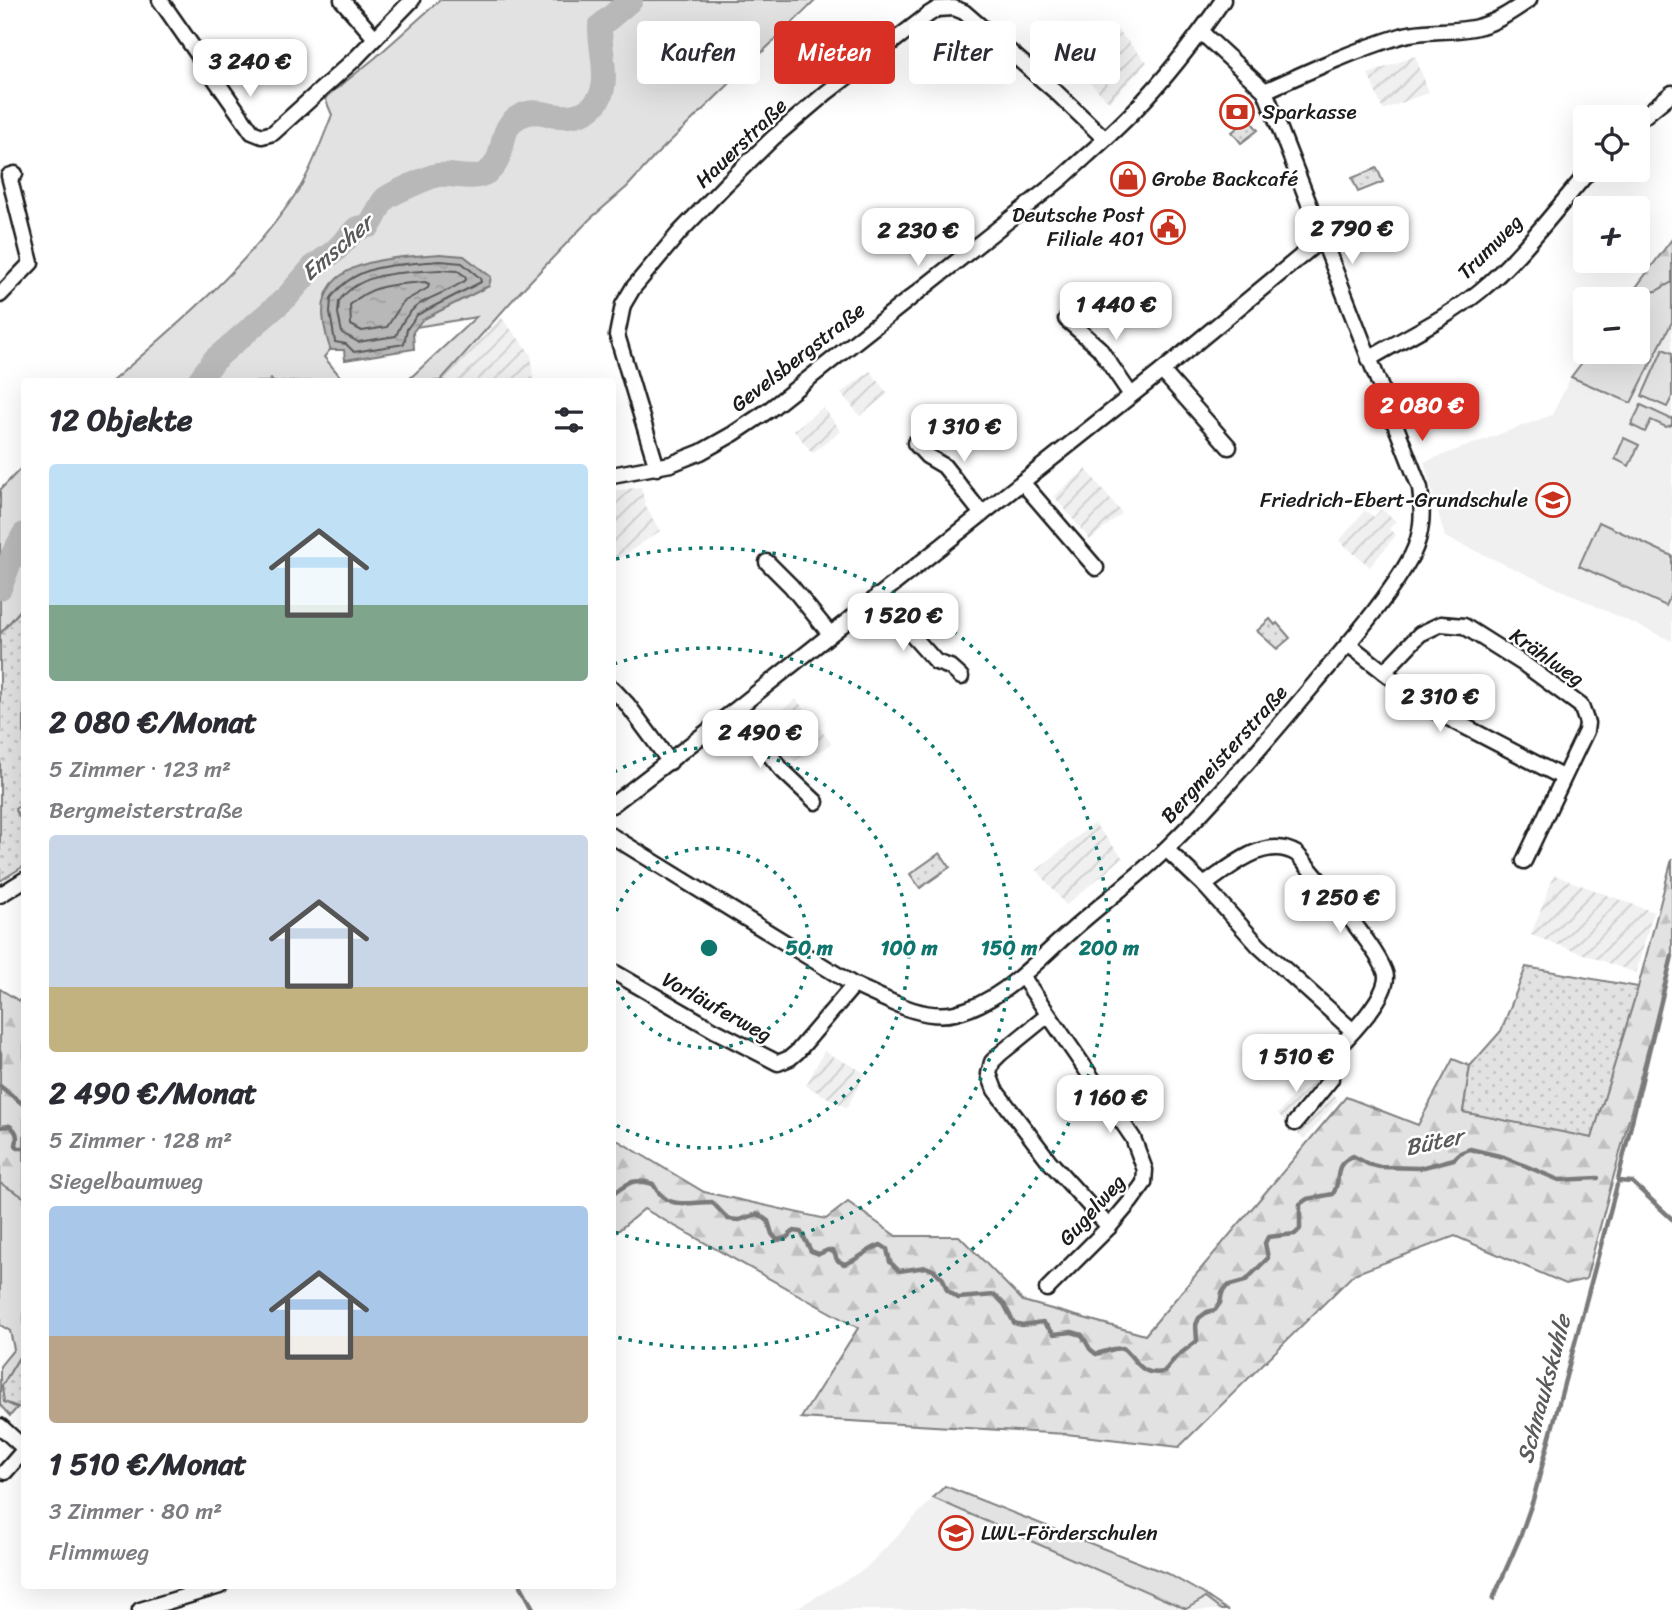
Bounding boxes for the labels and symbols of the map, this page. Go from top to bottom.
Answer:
pin: 3 240 € [185,40,315,99]
street label: Hauerstraße [685,88,797,198]
bank icon: Sparkasse [1218,93,1256,131]
place label: Sparkasse [1262,93,1357,131]
shop icon: Grobe Backcafé [1109,160,1147,198]
place label: Grobe Backcafé [1152,160,1299,198]
place label: Deutsche Post Filiale 401 [1012,196,1146,258]
water label: Emscher [291,201,386,292]
street label: Trumweg [1448,204,1533,289]
pin: 2 790 € [1287,206,1417,266]
pin: 2 230 € [853,208,983,268]
public building icon: Deutsche Post Filiale 401 [1149,208,1187,246]
pin: 1 440 € [1051,282,1181,342]
street label: Gevelsbergstraße [722,292,874,422]
pin: 2 080 € [1357,384,1487,443]
pin: 1 310 € [899,405,1029,464]
place label: Friedrich-Ebert-Grundschule [1260,481,1528,519]
school or university icon: Friedrich-Ebert-Grundschule [1534,481,1572,519]
pin: 1 520 € [838,594,968,653]
street label: Krählweg [1501,617,1593,697]
pin: 2 310 € [1375,674,1505,734]
street label: Bergmeisterstraße [1151,676,1297,832]
pin: 2 490 € [695,710,825,770]
pin: 1 250 € [1275,876,1405,935]
text: 50 m [785,929,834,967]
text: 100 m [880,929,938,967]
text: 150 m [981,929,1038,967]
text: 200 m [1078,929,1140,967]
centre of rings [697,936,721,960]
street label: Vorläuferweg [655,961,779,1053]
pin: 1 510 € [1231,1034,1361,1094]
pin: 1 160 € [1045,1076,1175,1135]
water label: Büter [1401,1115,1471,1168]
street label: Gugelweg [1049,1165,1135,1255]
water label: Schnaukskuhle [1505,1308,1584,1468]
school or university icon: LWL-Förderschulen [937,1514,975,1552]
place label: LWL-Förderschulen [981,1514,1158,1552]

